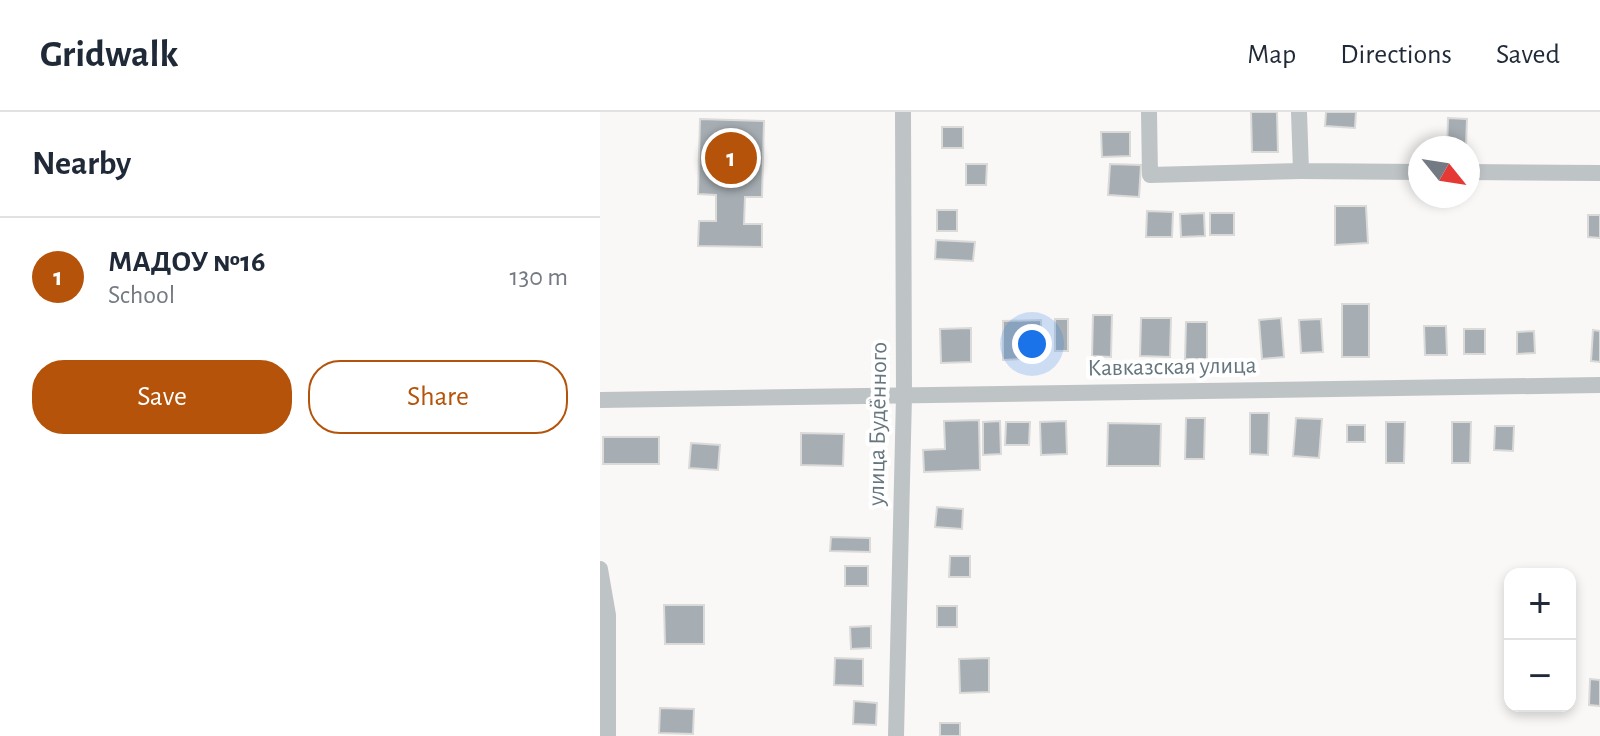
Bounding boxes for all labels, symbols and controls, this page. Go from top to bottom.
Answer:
text: Gridwalk [40,36,178,74]
text: Map [1247,41,1296,69]
text: Directions [1340,41,1452,69]
text: Saved [1496,41,1560,69]
pin: 1 [705,128,757,188]
north arrow [1408,136,1480,208]
text: Nearby [32,147,131,181]
text: МАДОУ №16 [108,247,265,277]
text: 1 [53,264,63,290]
text: 130 m [510,264,568,290]
text: School [108,282,175,308]
your location [1012,324,1052,364]
street label: улица Будённого [865,342,891,507]
street label: Кавказская улица [1087,354,1257,380]
button: Save [32,360,292,434]
button: Share [308,360,568,434]
map controls [1504,568,1576,712]
button: + [1504,568,1576,640]
button: − [1504,640,1576,712]

